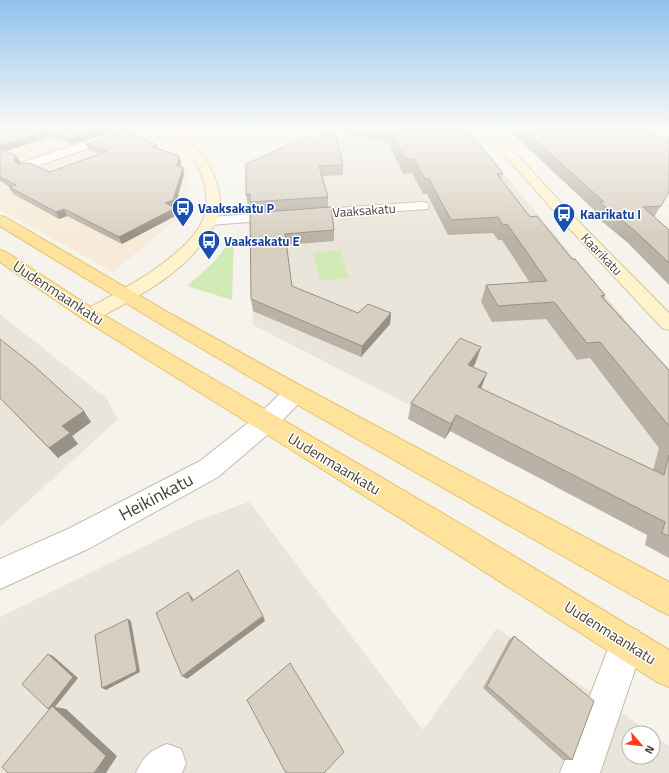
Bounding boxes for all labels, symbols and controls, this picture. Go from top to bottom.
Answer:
bus stop icon: Vaaksakatu P [170,195,196,228]
place label: Vaaksakatu P [198,198,274,218]
street label: Vaaksakatu [332,198,396,222]
bus stop icon: Kaarikatu I [551,201,577,234]
place label: Kaarikatu I [580,204,641,224]
bus stop icon: Vaaksakatu E [196,228,222,261]
street label: Kaarikatu [577,228,627,280]
place label: Vaaksakatu E [224,231,300,251]
street label: Uudenmaankatu [8,254,108,331]
street label: Uudenmaankatu [283,427,385,500]
street label: Heikinkatu [114,466,198,527]
street label: Uudenmaankatu [560,595,661,670]
north arrow [621,725,661,765]
text: N [641,743,659,757]

